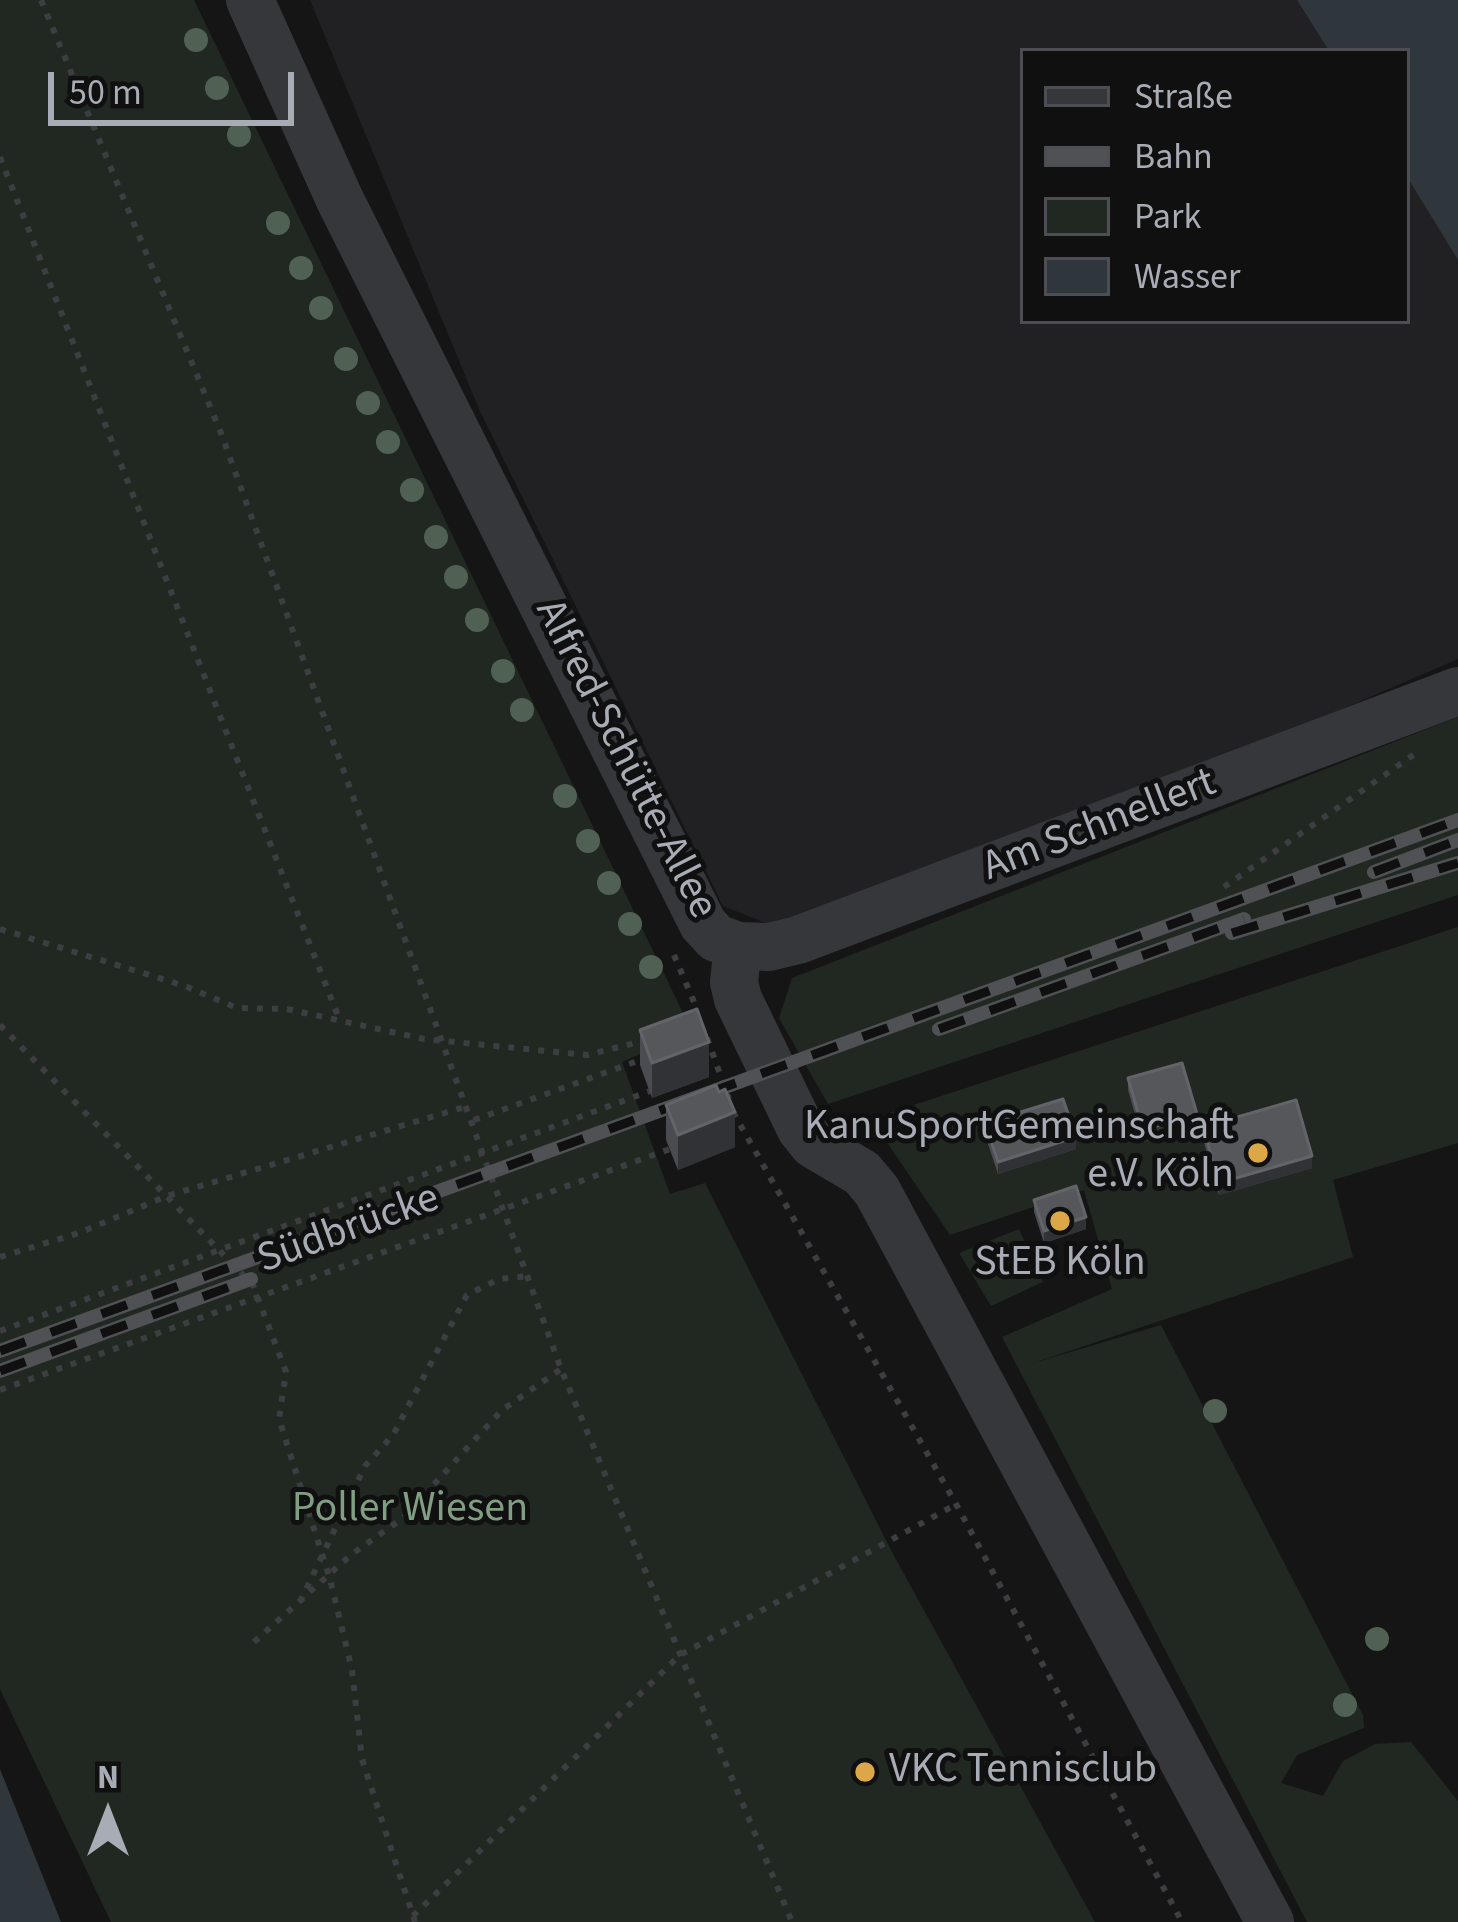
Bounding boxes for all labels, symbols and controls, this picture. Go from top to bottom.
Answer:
scale bar [54,48,300,122]
legend [1020,48,1410,324]
text: 50 m [69,67,142,118]
text: Straße [1134,71,1233,122]
text: Bahn [1134,131,1213,182]
text: Park [1134,191,1201,242]
text: Wasser [1134,251,1240,302]
street label: Alfred-Schütte-Allee [522,592,726,928]
street label: Am Schnellert [976,760,1224,894]
place label: KanuSportGemeinschaft e.V. Köln [804,1104,1234,1202]
marker: KanuSportGemeinschaft e.V. Köln [1245,1140,1271,1166]
street label: Südbrücke [251,1175,447,1287]
marker: StEB Köln [1047,1208,1073,1234]
place label: StEB Köln [974,1240,1146,1290]
park label: Poller Wiesen [292,1486,528,1536]
place label: VKC Tennisclub [889,1747,1157,1797]
north arrow [48,1754,168,1874]
text: N [97,1754,119,1801]
marker: VKC Tennisclub [852,1759,878,1785]

